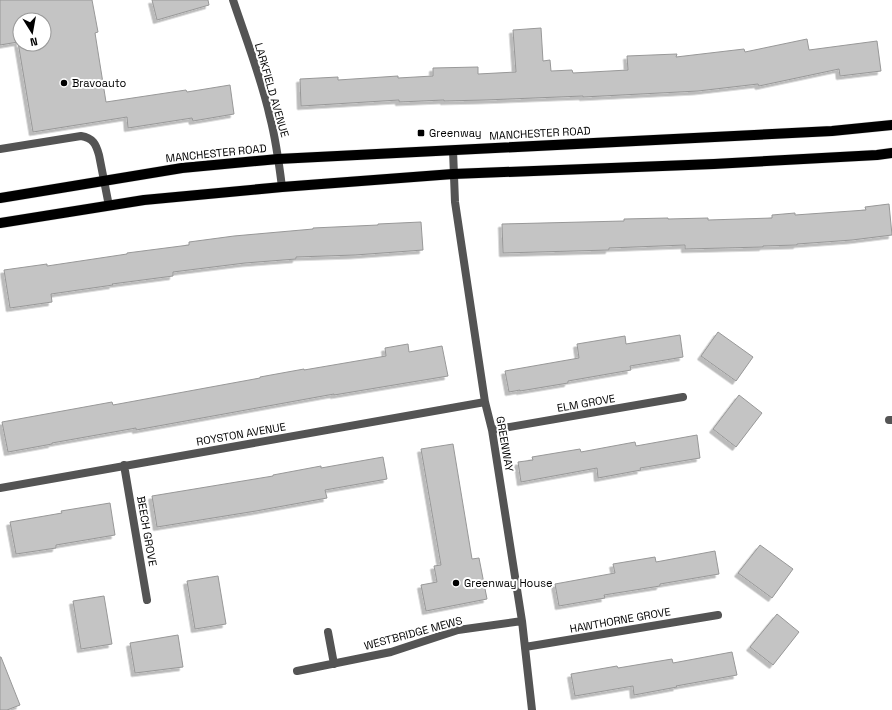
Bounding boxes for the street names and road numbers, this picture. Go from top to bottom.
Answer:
street label: LARKFIELD AVENUE [252,41,292,139]
street label: MANCHESTER ROAD [489,123,591,143]
street label: MANCHESTER ROAD [165,141,267,165]
street label: ELM GROVE [556,391,616,415]
street label: GREENWAY [493,415,517,473]
street label: ROYSTON AVENUE [195,419,287,449]
street label: BEECH GROVE [134,495,160,567]
street label: HAWTHORNE GROVE [568,604,672,636]
street label: WESTBRIDGE MEWS [362,613,464,653]

